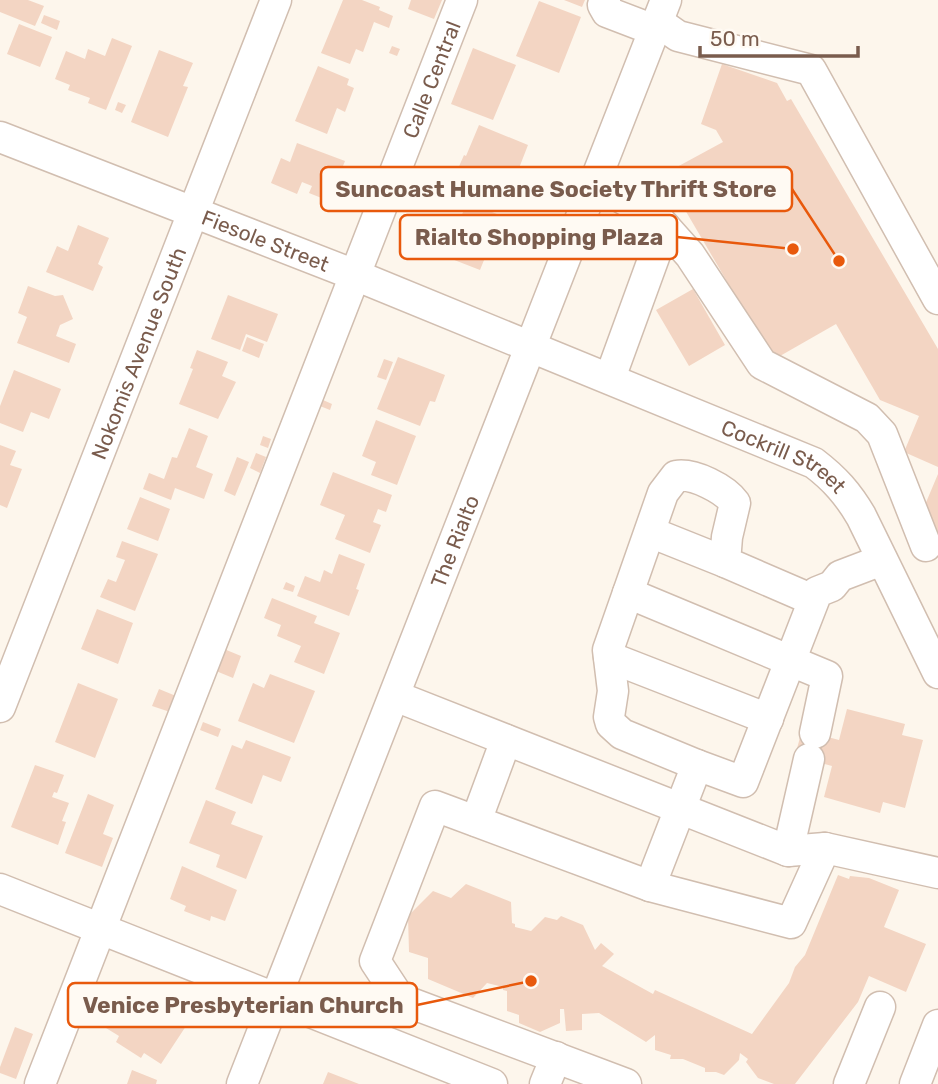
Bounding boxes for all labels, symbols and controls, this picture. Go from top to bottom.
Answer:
scale bar [700,14,858,58]
street label: Calle Central [397,17,465,142]
text: 50 m [710,26,760,51]
callout: Suncoast Humane Society Thrift Store [321,167,792,211]
text: Suncoast Humane Society Thrift Store [335,175,777,203]
street label: Fiesole Street [198,204,333,276]
callout: Rialto Shopping Plaza [400,215,677,259]
text: Rialto Shopping Plaza [415,223,663,251]
street label: Nokomis Avenue South [86,243,191,463]
street label: Cockrill Street [718,414,852,498]
street label: The Rialto [425,491,484,591]
callout: Venice Presbyterian Church [68,983,417,1027]
text: Venice Presbyterian Church [82,991,404,1019]

